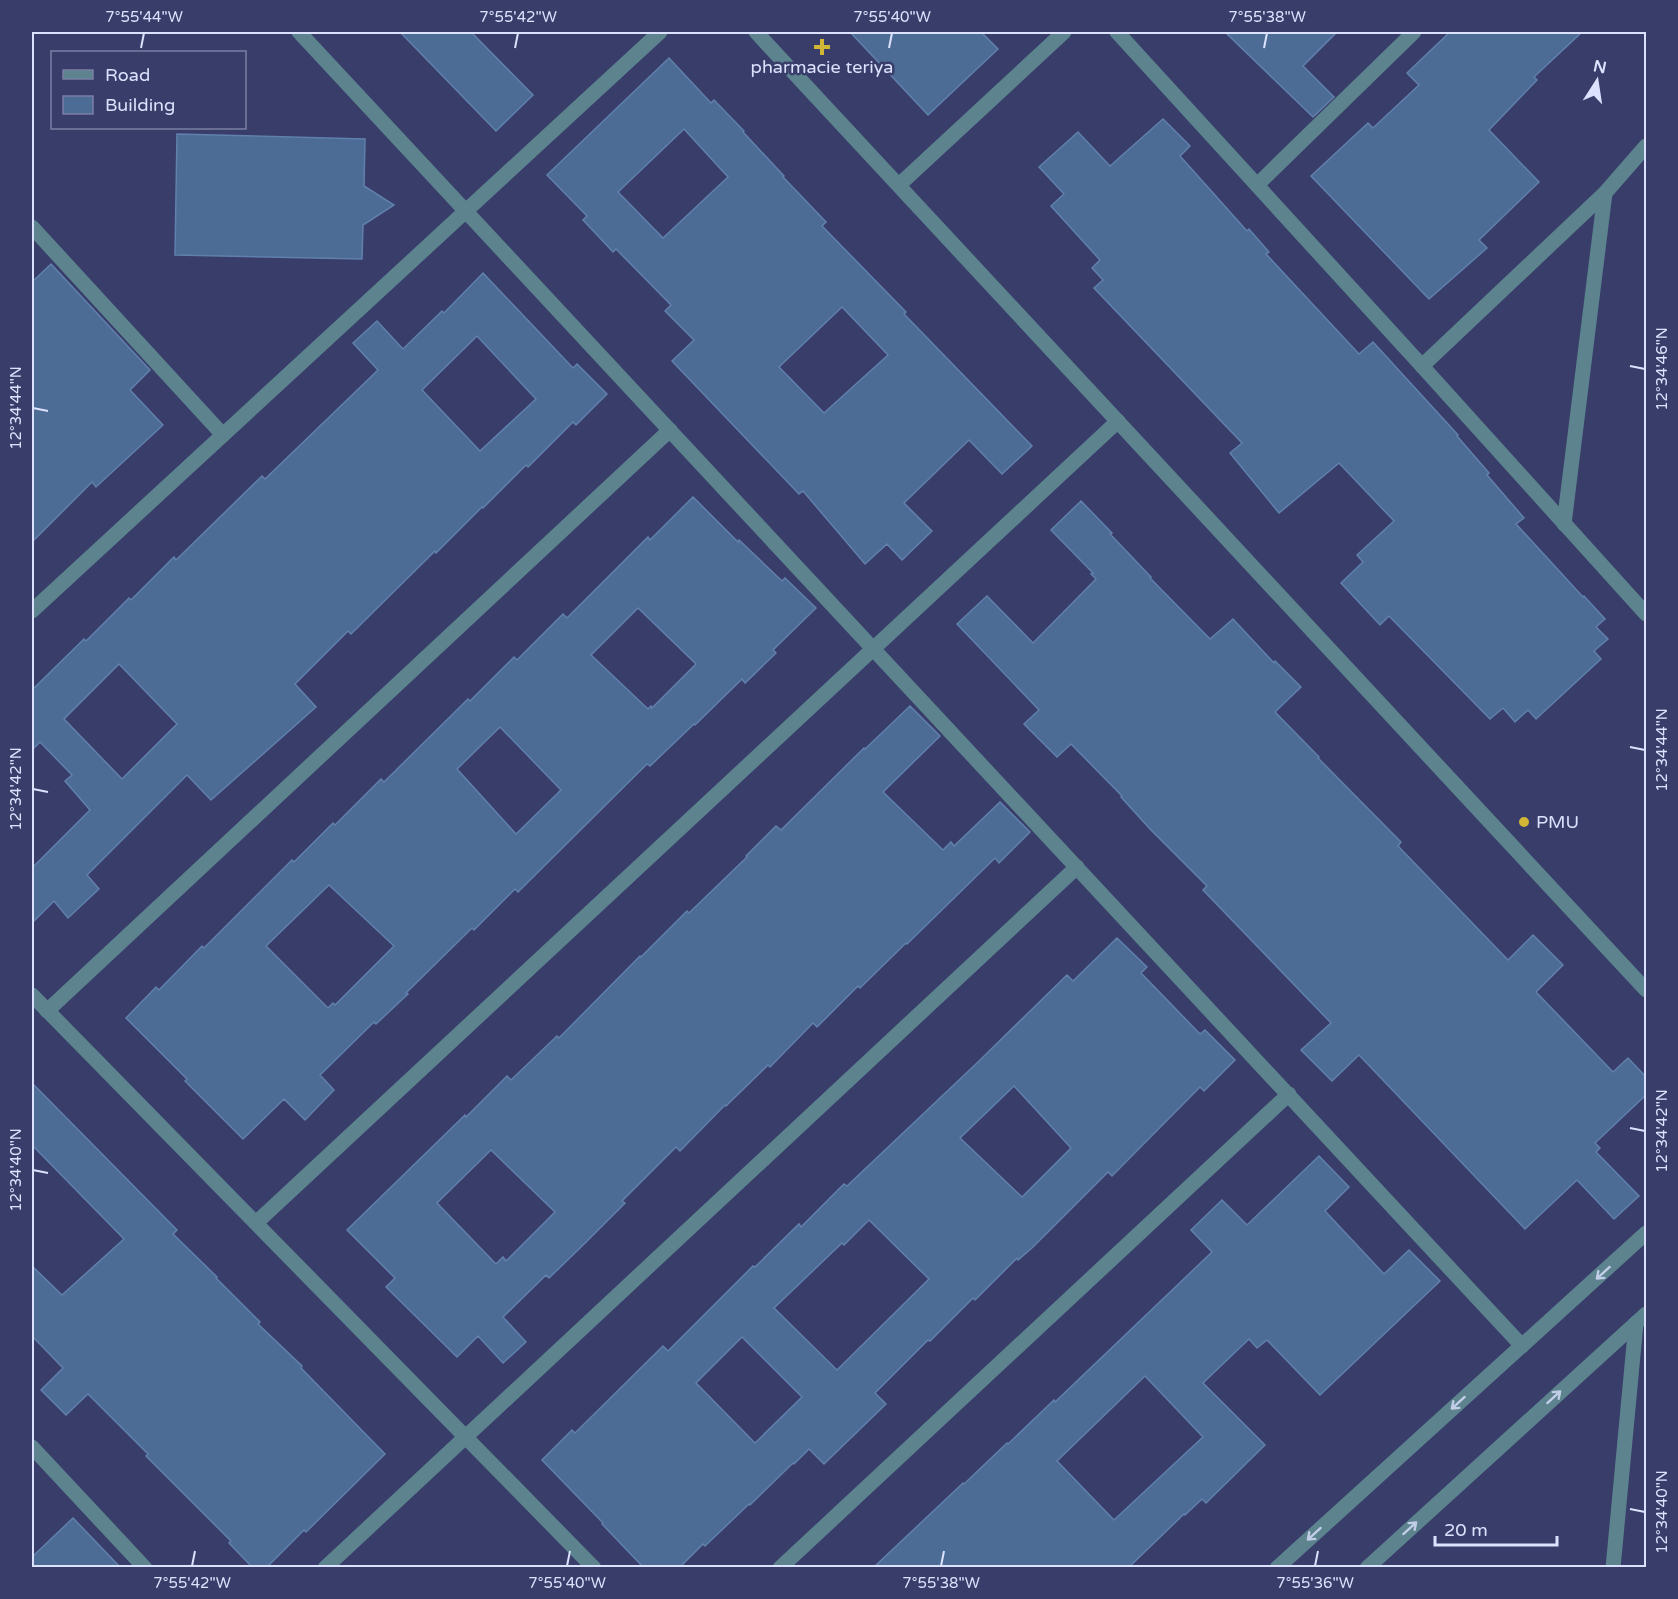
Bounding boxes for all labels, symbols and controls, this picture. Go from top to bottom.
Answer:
text: 7°55'44"W [105,8,183,26]
text: 7°55'42"W [479,8,557,26]
text: 7°55'40"W [853,8,931,26]
text: 7°55'38"W [1228,8,1306,26]
marker: pharmacie teriya [815,40,829,54]
legend [51,51,246,129]
north arrow [1567,51,1627,111]
place label: pharmacie teriya [751,56,893,78]
text: N [1592,56,1608,78]
text: Road [105,64,150,86]
text: Building [105,94,175,116]
text: 12°34'46"N [1653,327,1671,411]
text: 12°34'44"N [7,366,25,450]
text: 12°34'44"N [1653,708,1671,792]
text: 12°34'42"N [7,747,25,831]
place label: PMU [1536,811,1579,833]
marker: PMU [1517,815,1531,829]
text: 12°34'42"N [1653,1089,1671,1173]
text: 12°34'40"N [7,1128,25,1212]
one-way arrow [1596,1266,1611,1280]
one-way arrow [1547,1390,1562,1404]
one-way arrow [1451,1396,1466,1410]
text: 12°34'40"N [1653,1470,1671,1554]
scale bar [1435,1509,1556,1547]
text: 20 m [1444,1519,1488,1541]
one-way arrow [1402,1521,1417,1535]
one-way arrow [1307,1527,1322,1541]
text: 7°55'42"W [153,1574,231,1592]
text: 7°55'40"W [528,1574,606,1592]
text: 7°55'38"W [902,1574,980,1592]
text: 7°55'36"W [1276,1574,1354,1592]

